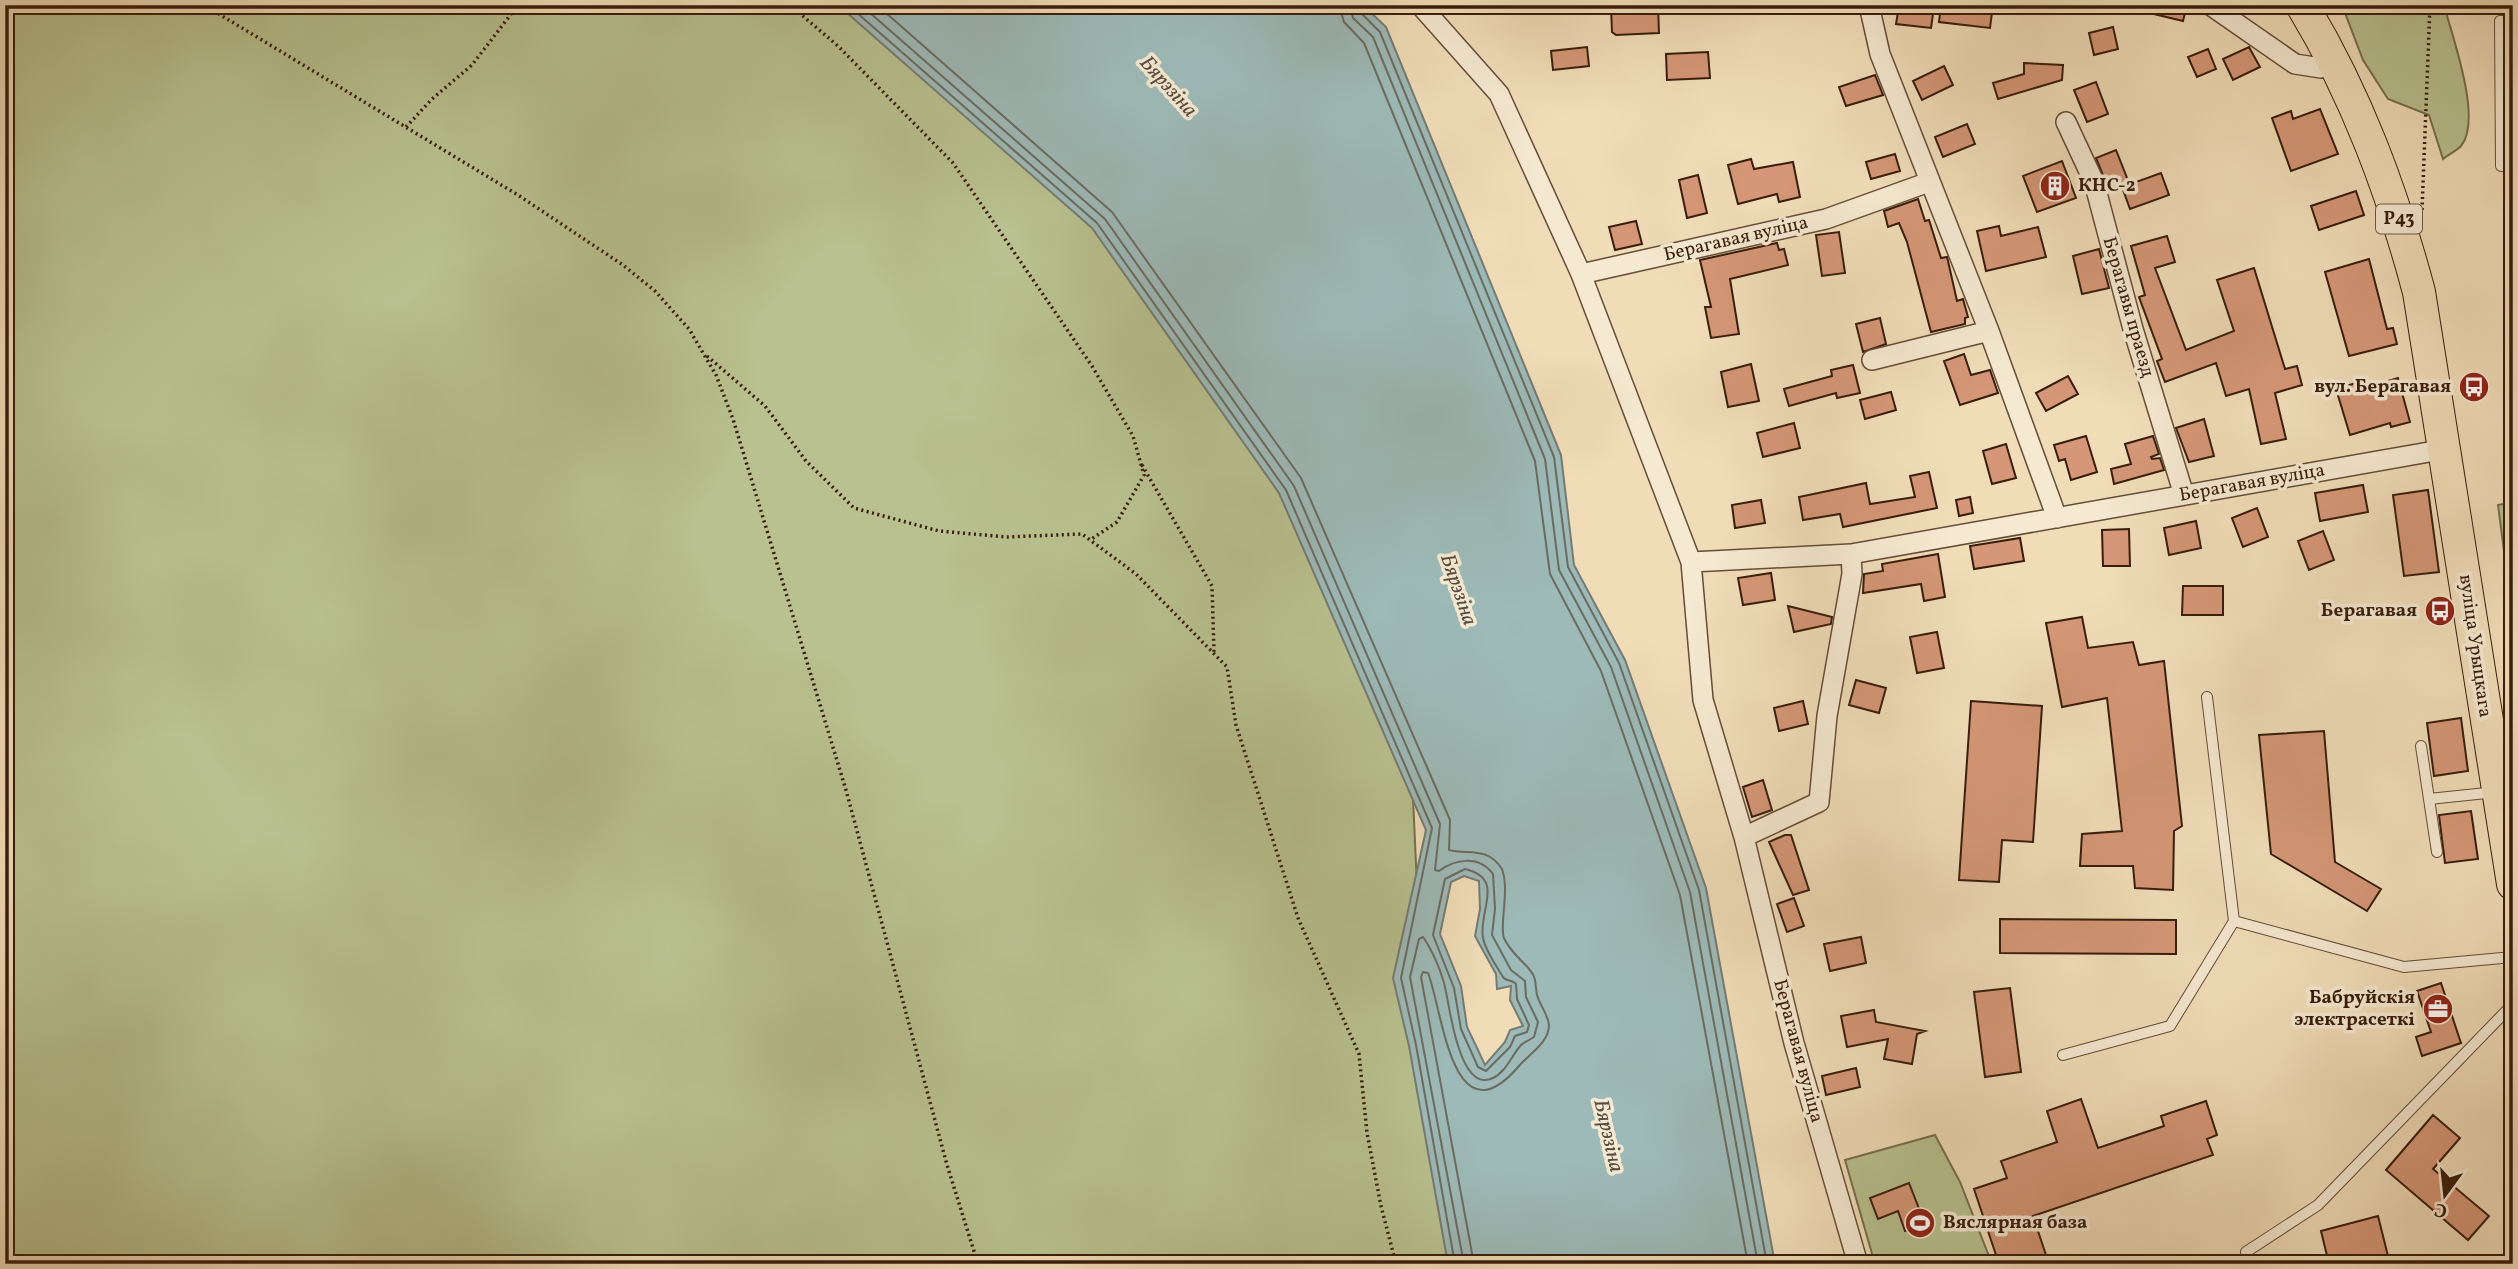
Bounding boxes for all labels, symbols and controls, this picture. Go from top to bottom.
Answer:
water label: Бярэзіна [1132,50,1204,124]
building icon: КНС-2 [2038,169,2072,203]
place label: КНС-2 [2078,173,2136,199]
road number: Р43 [2376,204,2422,233]
street label: Берагавая вуліца [1661,210,1811,268]
street label: Берагавы праезд [2096,234,2161,381]
bus stop icon: вул. Берагавая [2457,370,2491,404]
place label: вул. Берагавая [2314,374,2451,400]
street label: Берагавая вуліца [2177,457,2327,509]
water label: Бярэзіна [1432,550,1484,630]
street label: вуліца Урыцкага [2452,573,2498,719]
bus stop icon: Берагавая [2423,594,2457,628]
place label: Берагавая [2321,598,2417,624]
street label: Берагавая вуліца [1766,976,1830,1126]
place label: Бабруйскія электрасеткі [2294,985,2415,1033]
office icon: Бабруйскія электрасеткі [2421,992,2455,1026]
water label: Бярэзіна [1586,1097,1630,1175]
north arrow [2410,1160,2480,1230]
text: С [2432,1195,2450,1224]
sports icon: Вяслярная база [1903,1206,1937,1240]
place label: Вяслярная база [1943,1210,2088,1236]

